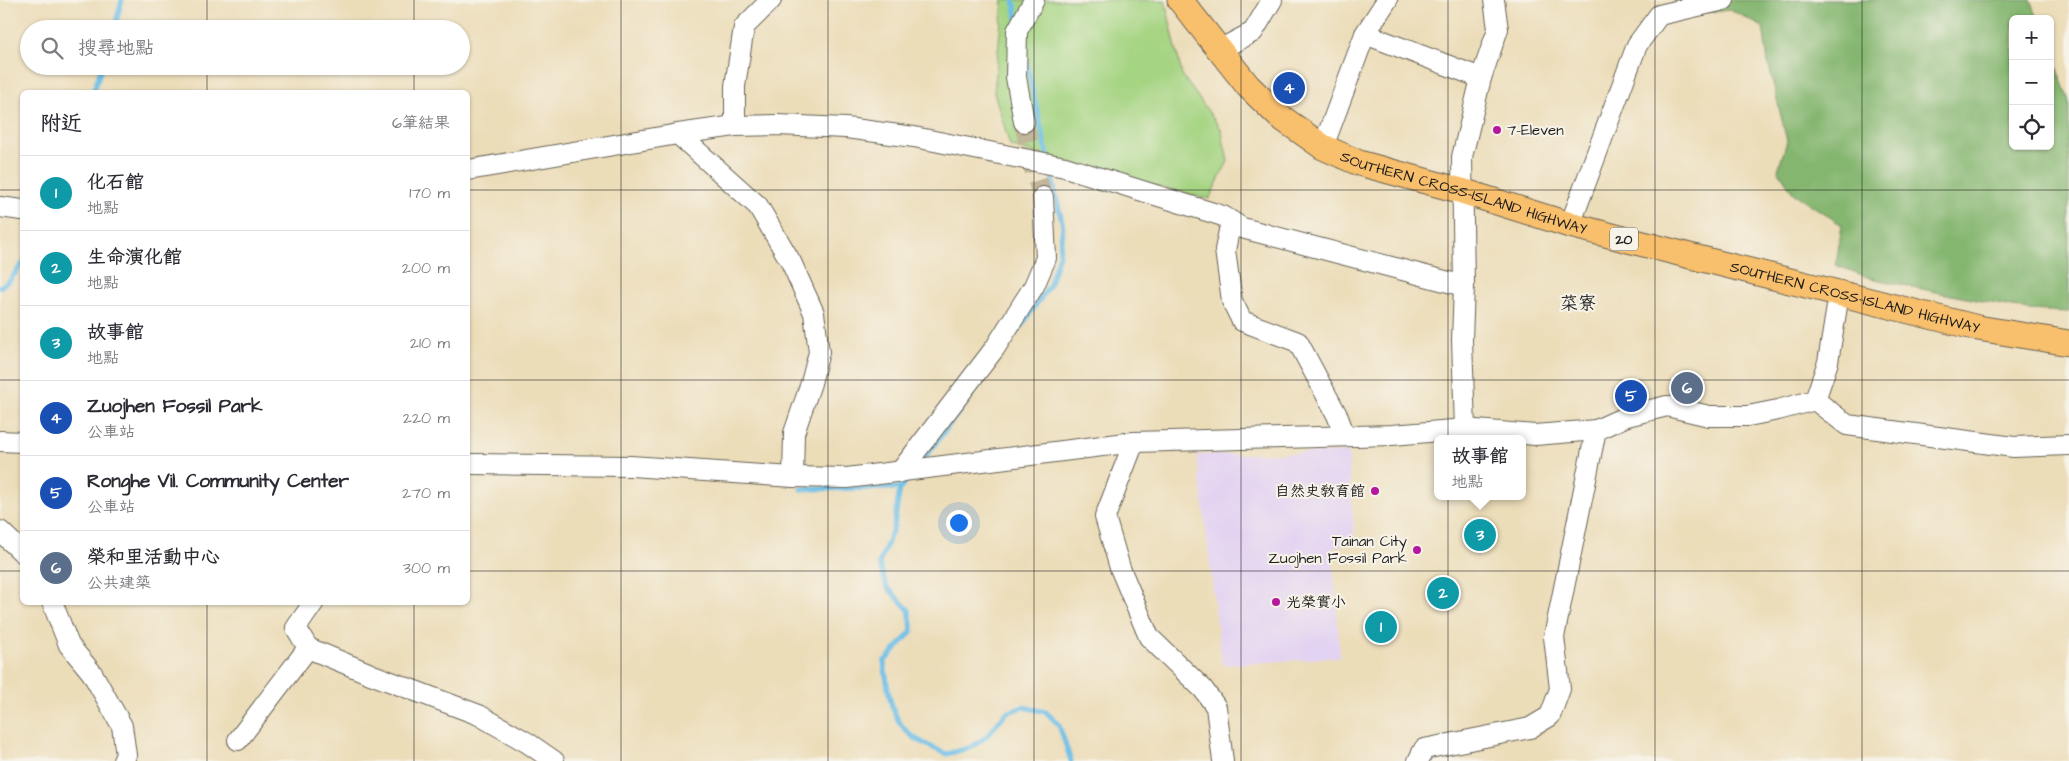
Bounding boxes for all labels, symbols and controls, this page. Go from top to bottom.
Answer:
map controls [2009,15,2054,150]
button: + [2009,15,2054,60]
search box [20,20,470,75]
icon: search [38,34,66,62]
text: 搜尋地點 [78,35,154,62]
button: − [2009,60,2054,105]
pin: 4 [1273,69,1305,107]
button: locate [2009,105,2054,150]
text: 附近 [40,109,82,138]
text: 6筆結果 [392,112,450,134]
place label: 7-Eleven [1507,120,1564,141]
marker: 7-Eleven [1491,124,1503,136]
street label: SOUTHERN CROSS-ISLAND HIGHWAY [1337,146,1589,240]
text: 化石館 [87,169,144,196]
text: 1 [55,182,57,204]
text: 170 m [409,182,450,204]
text: 地點 [87,197,119,219]
road number: 20 [1610,228,1638,250]
text: 生命演化館 [87,244,182,271]
street label: SOUTHERN CROSS-ISLAND HIGHWAY [1728,256,1982,339]
text: 2 [51,257,61,279]
text: 200 m [402,257,450,279]
text: 地點 [87,272,119,294]
district label: 菜寮 [1560,291,1596,316]
text: 故事館 [87,319,144,346]
text: 3 [52,332,60,354]
text: 210 m [410,332,450,354]
text: 地點 [87,347,119,369]
pin: 6 [1671,369,1703,407]
pin: 5 [1615,377,1647,415]
text: Zuojhen Fossil Park [87,393,263,420]
text: 4 [51,407,61,429]
text: 220 m [403,407,450,429]
text: 公車站 [87,421,135,443]
popup [1434,435,1526,500]
text: 故事館 [1451,443,1509,470]
text: Ronghe Vil. Community Center [87,468,349,495]
text: 地點 [1451,471,1484,493]
place label: 自然史教育館 [1275,481,1365,502]
text: 5 [50,482,62,504]
text: 270 m [402,482,450,504]
marker: 自然史教育館 [1369,485,1381,497]
text: 公車站 [87,496,135,518]
your location [946,510,972,536]
pin: 3 [1464,516,1496,554]
place label: Tainan City Zuojhen Fossil Park [1268,531,1407,569]
text: 榮和里活動中心 [87,544,220,571]
marker: Tainan City Zuojhen Fossil Park [1411,544,1423,556]
text: 6 [51,557,61,579]
text: 300 m [403,557,450,579]
text: 公共建築 [87,572,151,594]
pin: 2 [1427,574,1459,612]
place label: 光榮實小 [1286,592,1346,613]
marker: 光榮實小 [1270,596,1282,608]
pin: 1 [1365,608,1397,646]

